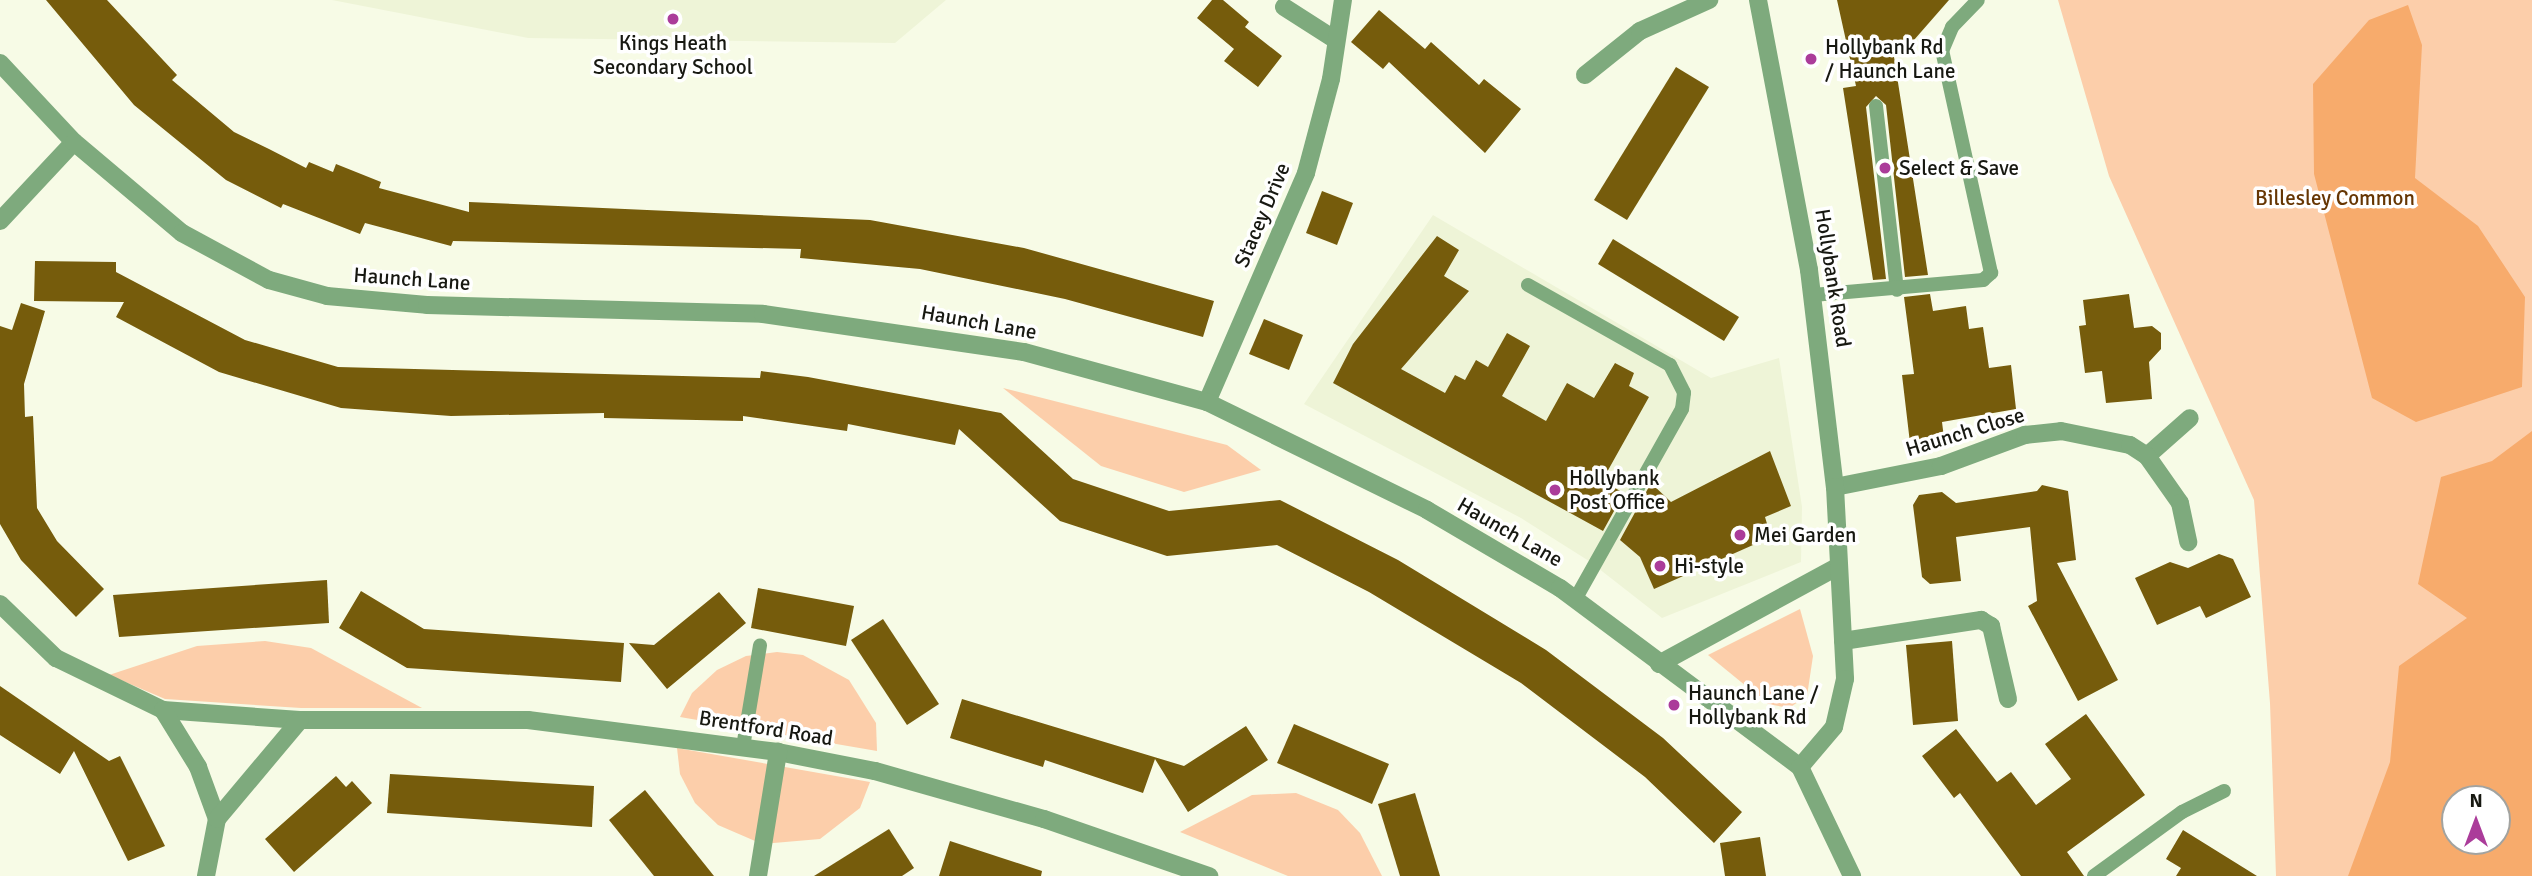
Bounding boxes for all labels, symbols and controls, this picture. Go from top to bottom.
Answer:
marker: Kings Heath Secondary School [665,11,681,27]
place label: Kings Heath Secondary School [593,30,753,80]
place label: Hollybank Rd / Haunch Lane [1825,34,1956,84]
marker: Hollybank Rd / Haunch Lane [1803,51,1819,67]
place label: Select & Save [1899,155,2019,181]
street label: Stacey Drive [1229,159,1295,271]
marker: Select & Save [1877,160,1893,176]
park label: Billesley Common [2255,185,2415,211]
street label: Hollybank Road [1810,207,1856,349]
street label: Haunch Lane [353,262,471,296]
street label: Haunch Lane [919,299,1039,345]
street label: Haunch Close [1903,402,2027,462]
place label: Hollybank Post Office [1569,465,1665,515]
marker: Hollybank Post Office [1547,482,1563,498]
street label: Haunch Lane [1453,492,1567,572]
place label: Mei Garden [1754,522,1857,548]
marker: Mei Garden [1732,527,1748,543]
place label: Hi-style [1674,553,1744,579]
marker: Hi-style [1652,558,1668,574]
place label: Haunch Lane / Hollybank Rd [1688,680,1819,730]
marker: Haunch Lane / Hollybank Rd [1666,697,1682,713]
street label: Brentford Road [697,705,835,751]
north arrow [2441,785,2511,855]
text: N [2469,789,2483,813]

